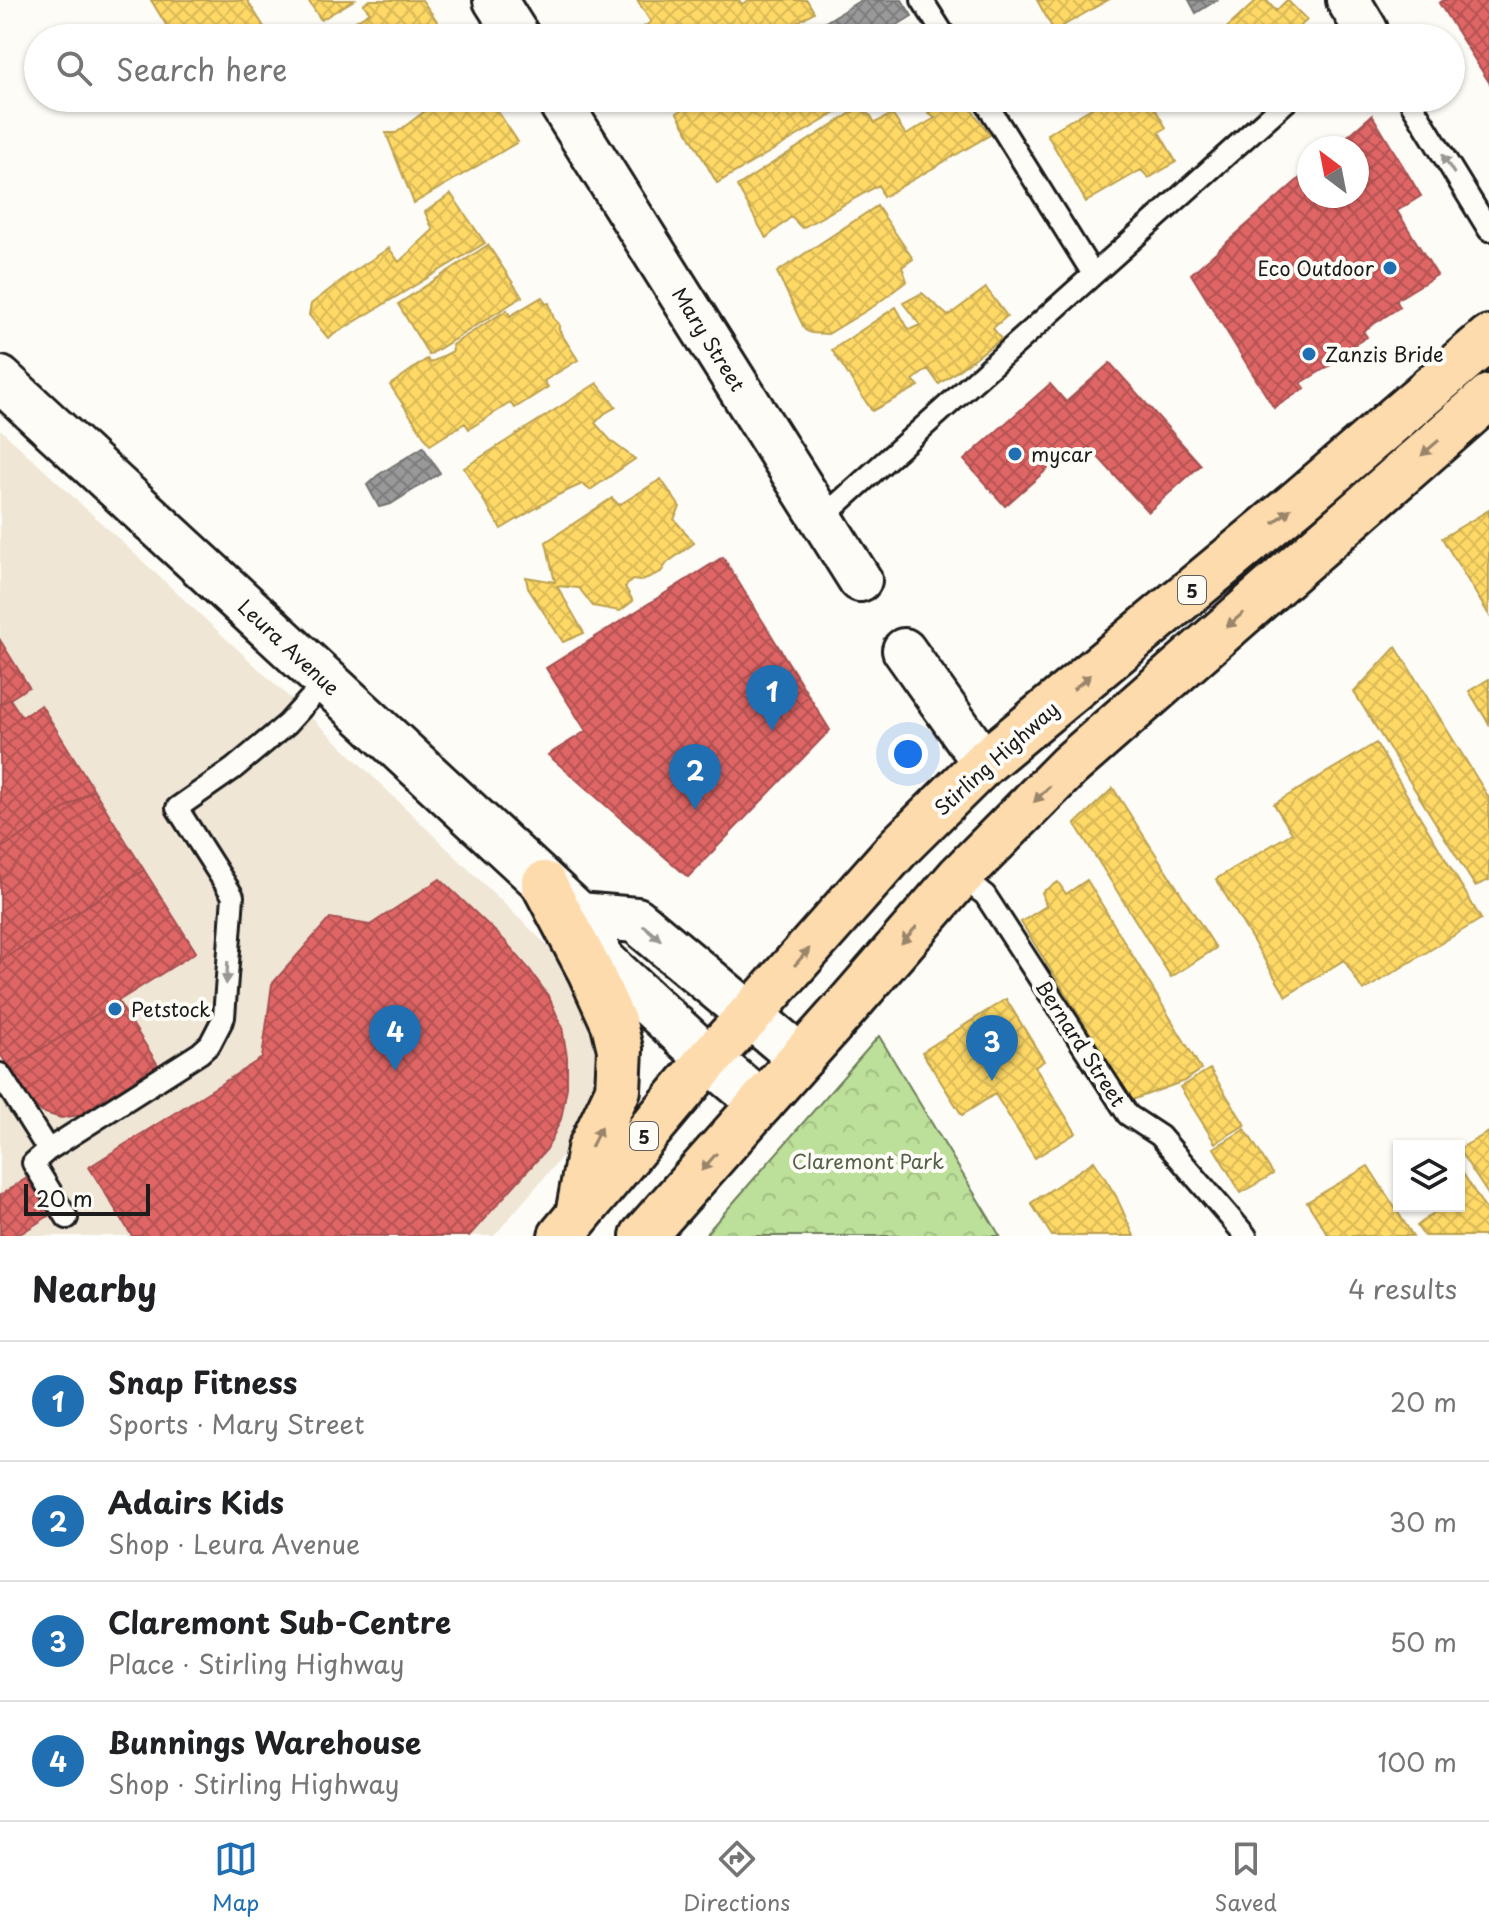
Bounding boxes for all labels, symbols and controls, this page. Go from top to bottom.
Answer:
search box [24,24,1465,112]
icon: search [52,46,96,90]
text: Search here [116,46,288,91]
north arrow [1297,136,1369,208]
one-way arrow [1442,153,1456,175]
place label: Eco Outdoor [1257,253,1375,283]
marker: Eco Outdoor [1381,259,1399,277]
street label: Mary Street [665,281,753,397]
place label: Zanzis Bride [1325,339,1444,369]
marker: Zanzis Bride [1300,345,1318,363]
place label: mycar [1031,439,1092,469]
one-way arrow [1421,439,1441,456]
marker: mycar [1006,445,1024,463]
one-way arrow [1271,508,1291,525]
road number: 5 [1178,576,1206,604]
street label: Leura Avenue [231,592,347,702]
one-way arrow [1226,611,1246,628]
pin: 1 [746,665,798,731]
one-way arrow [1071,674,1092,691]
street label: Stirling Highway [927,694,1065,822]
your location [888,734,928,774]
pin: 2 [669,744,721,810]
one-way arrow [1033,784,1052,803]
one-way arrow [641,924,661,941]
one-way arrow [900,925,918,944]
one-way arrow [792,947,810,966]
one-way arrow [220,961,233,986]
street label: Bernard Street [1029,974,1133,1112]
place label: Petstock [131,994,211,1024]
marker: Petstock [106,1000,124,1018]
pin: 4 [369,1005,421,1071]
pin: 3 [966,1015,1018,1081]
road number: 5 [630,1122,658,1150]
one-way arrow [589,1125,603,1149]
map controls [1393,1140,1465,1212]
button: layers [1393,1140,1465,1212]
park label: Claremont Park [792,1146,944,1176]
one-way arrow [701,1151,718,1171]
scale bar [24,1180,150,1216]
text: 20 m [36,1181,93,1214]
text: Nearby [32,1262,157,1314]
text: 4 results [1348,1269,1457,1308]
text: Snap Fitness [108,1359,297,1404]
text: 1 [52,1382,64,1421]
text: 20 m [1390,1382,1457,1421]
text: Sports · Mary Street [108,1404,364,1443]
text: Adairs Kids [108,1479,284,1524]
text: 2 [49,1502,67,1541]
text: 30 m [1389,1502,1457,1541]
text: Shop · Leura Avenue [108,1524,360,1563]
text: Claremont Sub-Centre [108,1599,451,1644]
text: 3 [49,1622,67,1661]
text: 50 m [1390,1622,1457,1661]
text: Place · Stirling Highway [108,1644,404,1683]
text: Bunnings Warehouse [108,1719,422,1764]
text: 4 [49,1742,67,1781]
text: 100 m [1377,1742,1457,1781]
text: Shop · Stirling Highway [108,1764,399,1803]
tab: Map [212,1837,259,1918]
tab: Directions [683,1837,790,1918]
tab: Saved [1214,1837,1277,1918]

